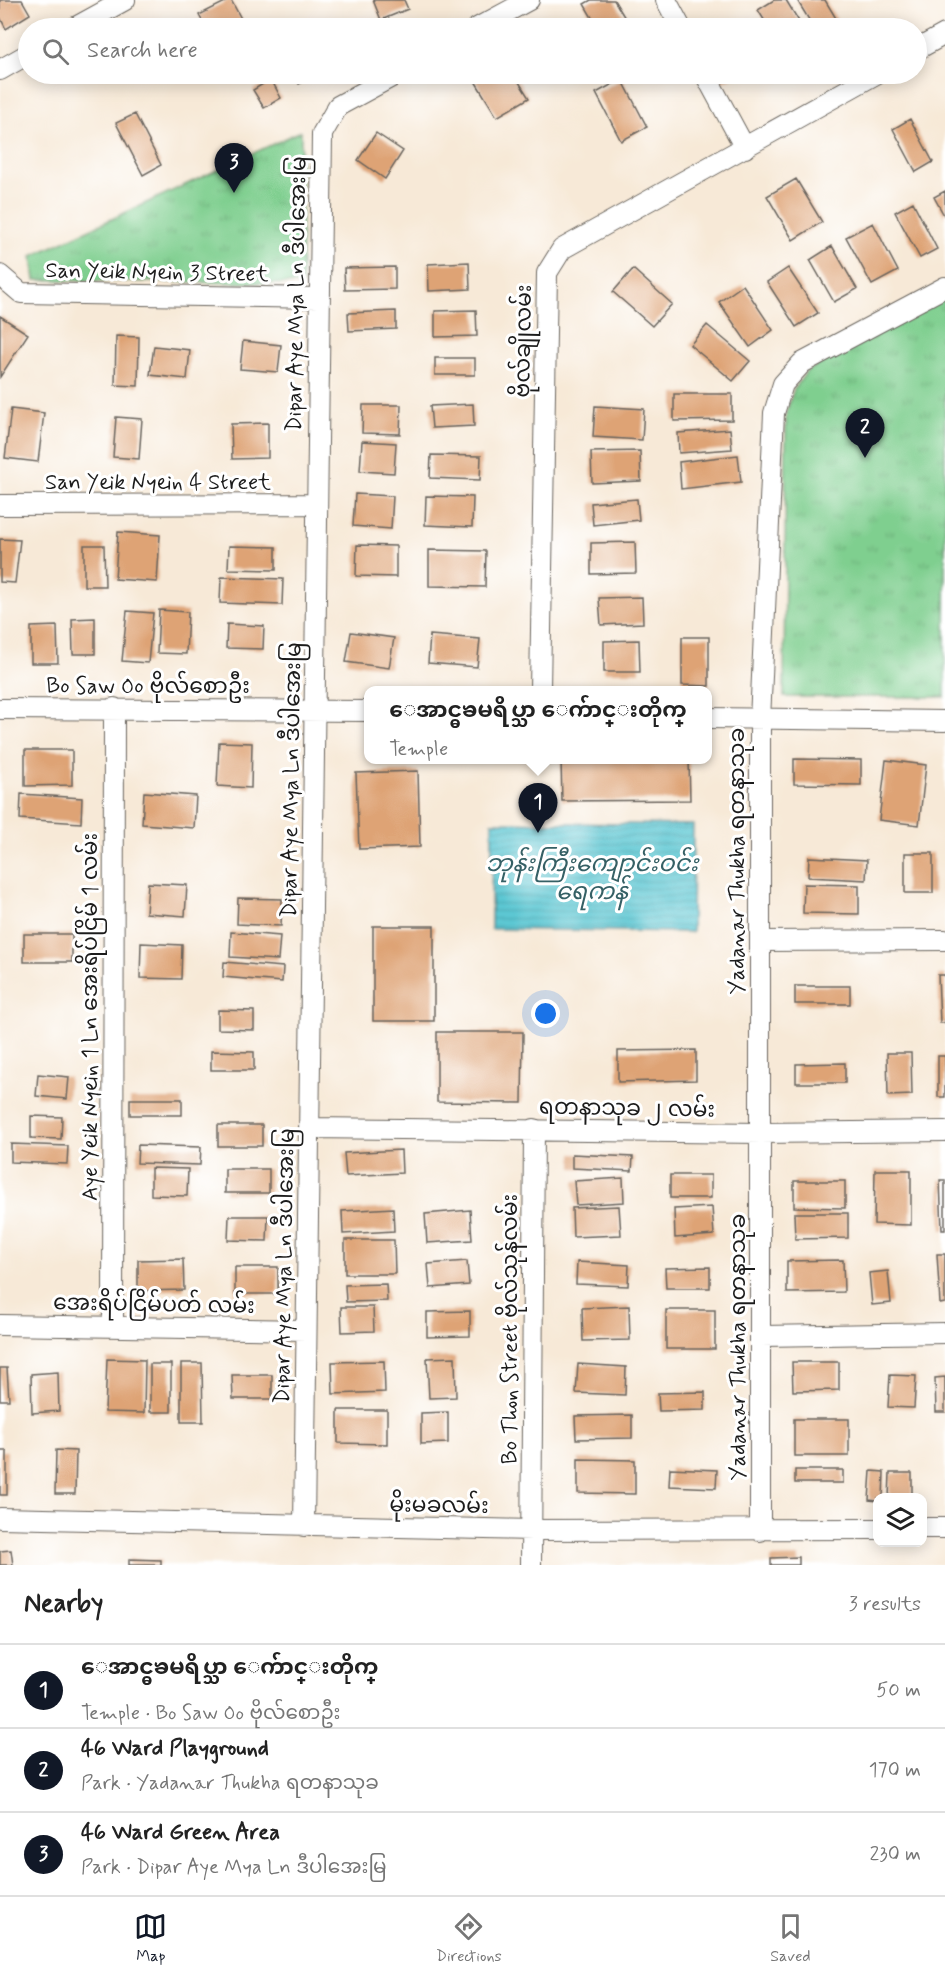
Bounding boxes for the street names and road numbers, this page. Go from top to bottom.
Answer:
street label: Dipar Aye Mya Ln ဒီပါအေးမြ [278,156,315,432]
street label: San Yeik Nyein 3 Street [45,257,269,289]
street label: ဗိုလ်ချိုလမ်း [506,284,542,398]
street label: San Yeik Nyein 4 Street [45,469,271,497]
street label: Dipar Aye Mya Ln ဒီပါအေးမြ [273,642,310,918]
street label: Bo Saw Oo ဗိုလ်စောဦး [46,670,250,703]
street label: Yadanar Thukha ရတနာသုခ [724,728,754,994]
street label: Aye Yeik Nyein 1 Ln အေးရိပ်ငြိမ် 1 လမ်း [74,833,107,1201]
street label: ရတနာသုခ ၂ လမ်း [539,1090,715,1127]
street label: Dipar Aye Mya Ln ဒီပါအေးမြ [266,1128,303,1404]
street label: Bo Thon Street ဗိုလ်သုန်လမ်း [494,1194,527,1464]
street label: Yadanar Thukha ရတနာသုခ [725,1214,755,1480]
street label: အေးရိပ်ငြိမ်ပတ် လမ်း [53,1286,255,1323]
street label: မိုးမခလမ်း [389,1488,489,1523]

